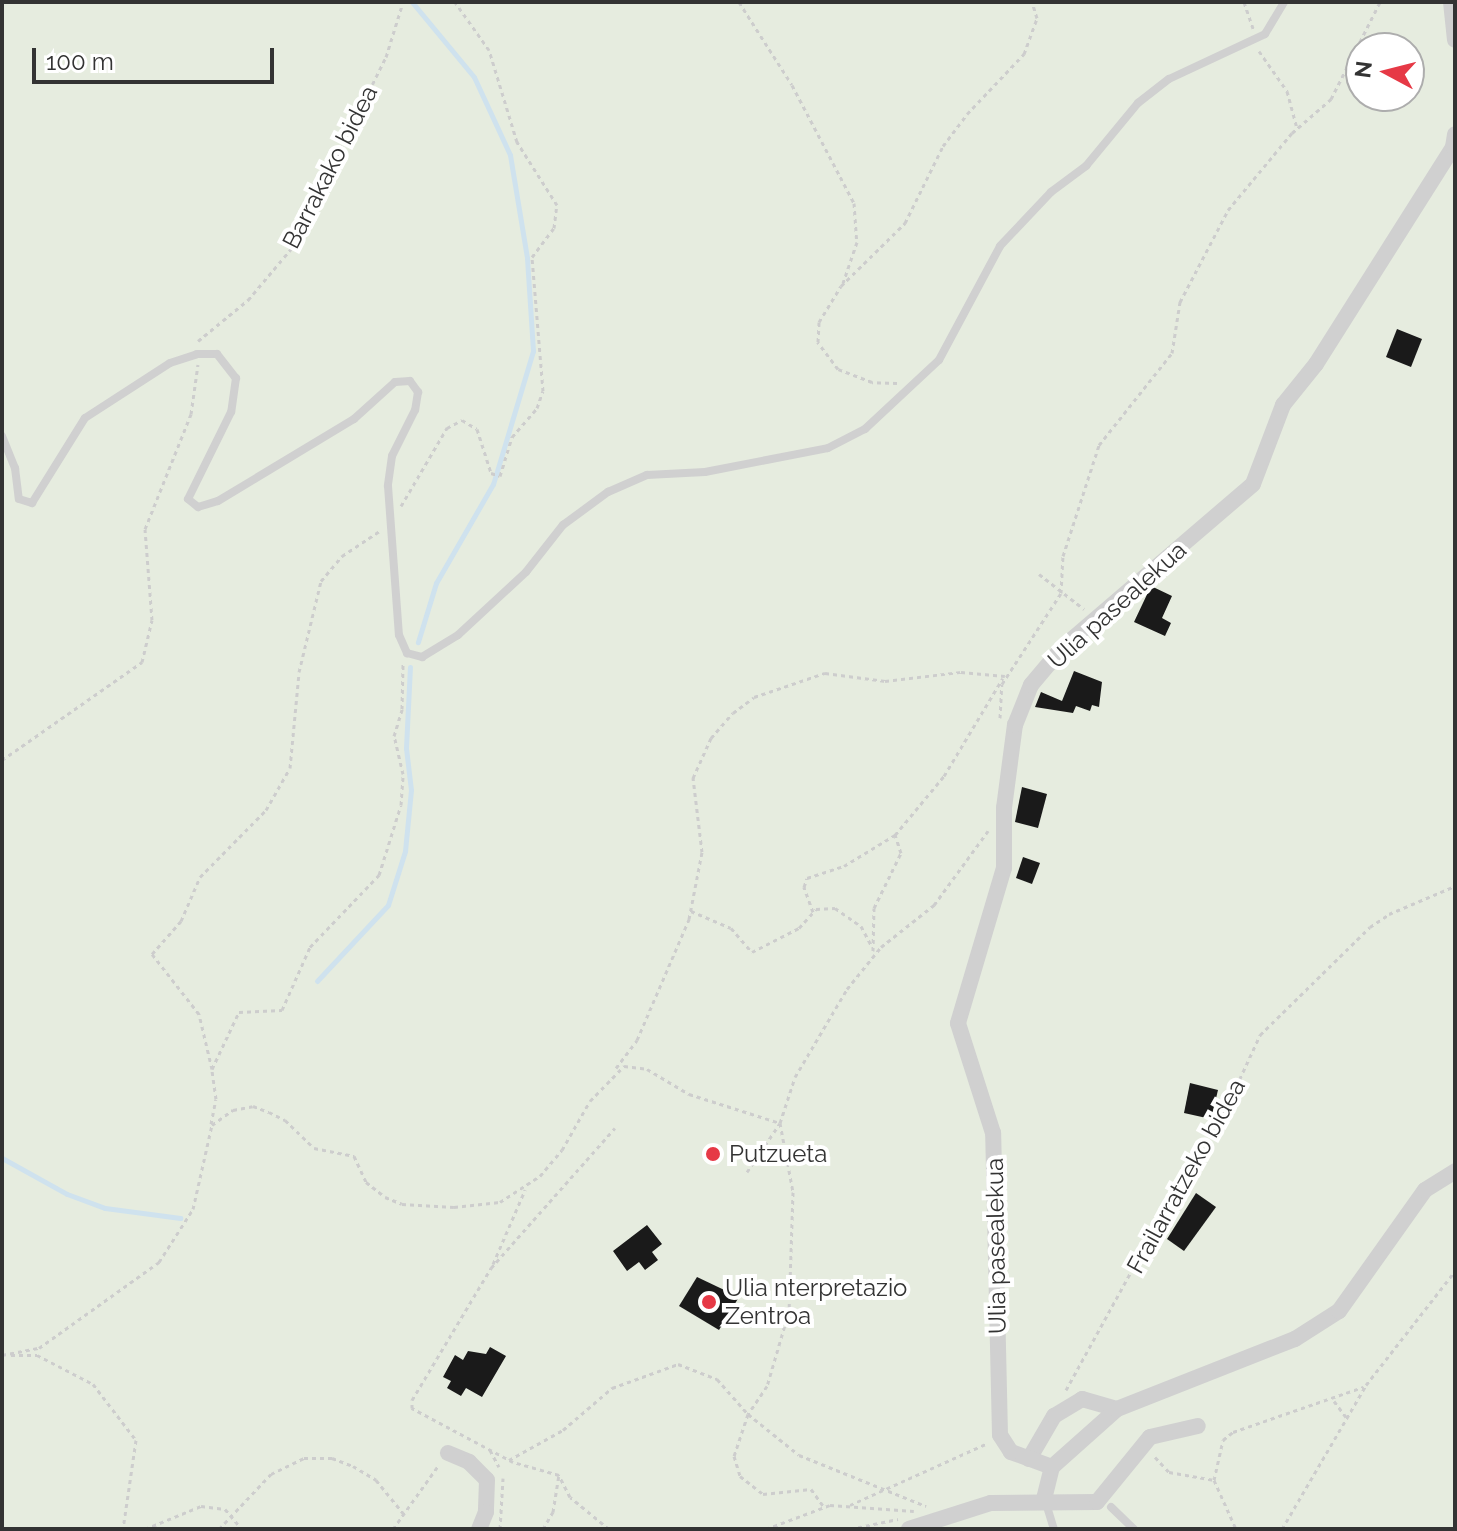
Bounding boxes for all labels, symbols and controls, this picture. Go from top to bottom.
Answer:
scale bar [36,32,278,82]
north arrow [1345,32,1425,112]
text: 100 m [46,47,114,76]
text: N [1349,59,1377,79]
street label: Barrakako bidea [276,81,384,253]
street label: Ulia pasealekua [1042,535,1192,675]
street label: Frailarratzeko bidea [1121,1074,1251,1278]
place label: Putzueta [729,1140,827,1168]
marker: Putzueta [704,1145,722,1163]
street label: Ulia pasealekua [980,1158,1012,1334]
place label: Ulia nterpretazio Zentroa [725,1274,907,1330]
marker: Ulia nterpretazio Zentroa [700,1293,718,1311]

